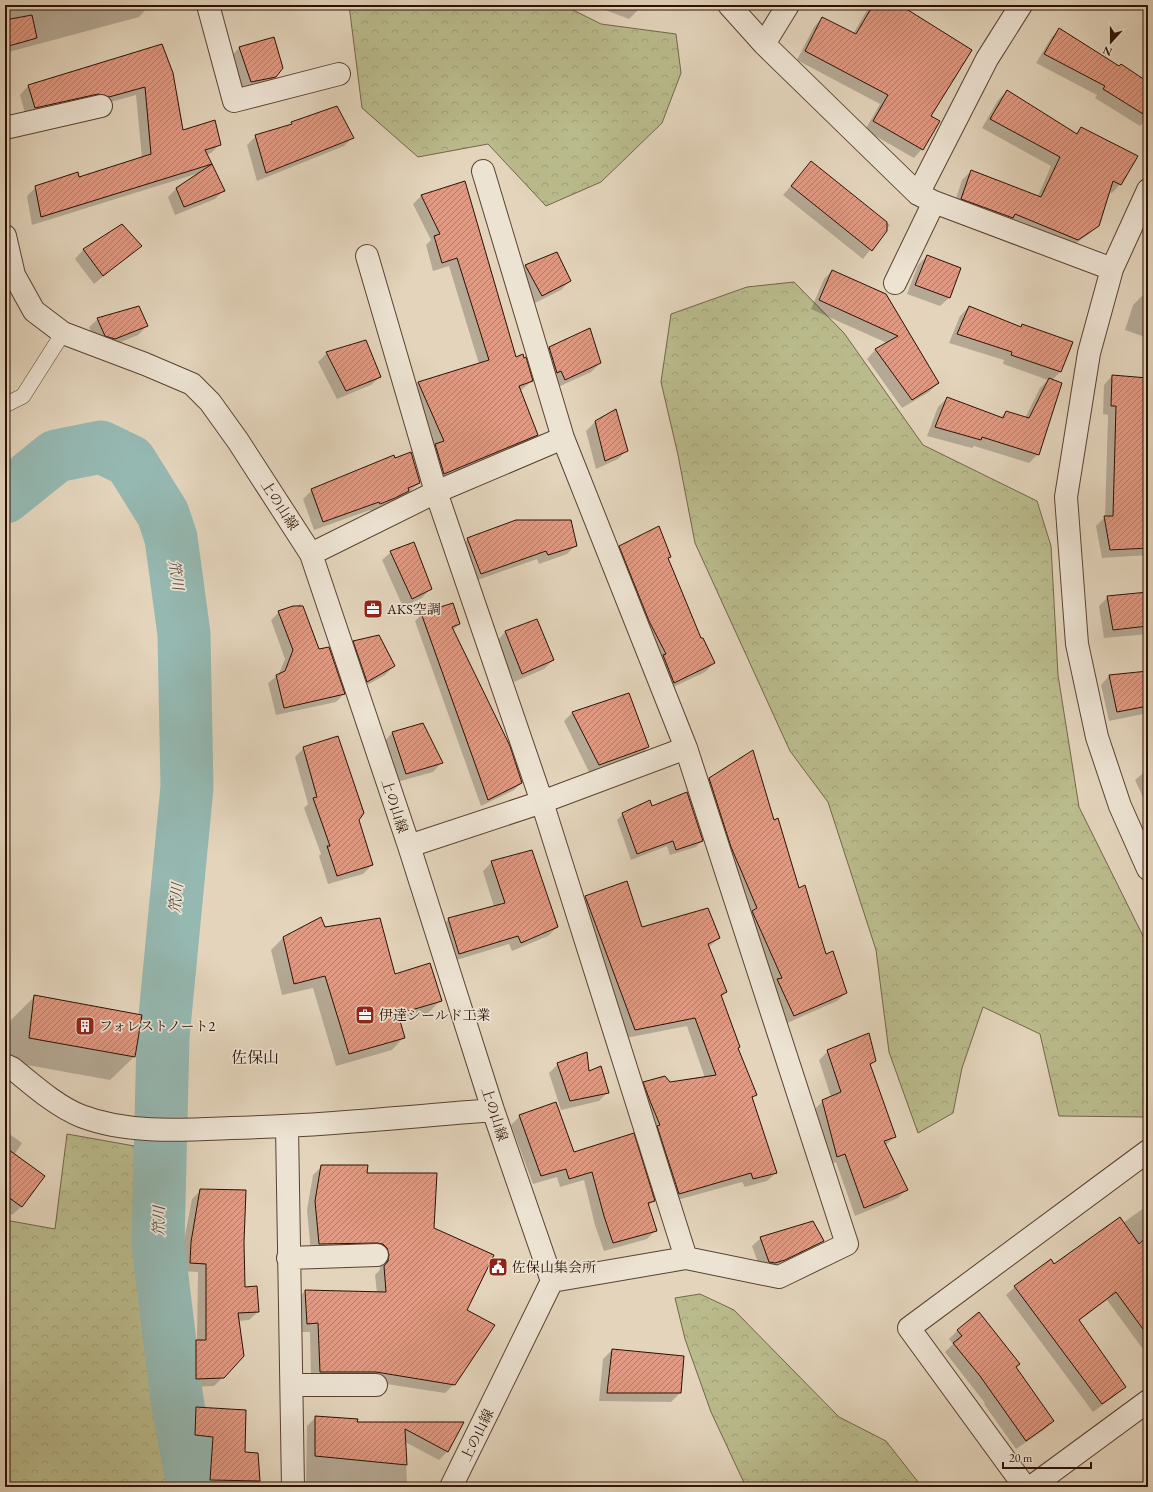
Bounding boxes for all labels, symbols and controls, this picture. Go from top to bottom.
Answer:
north arrow [1091,22,1131,62]
text: N [1101,43,1114,59]
street label: 上の山線 [257,477,303,533]
water label: 笊川 [165,559,188,593]
office icon: AKS空調 [362,598,384,620]
place label: AKS空調 [386,600,441,618]
street label: 上の山線 [378,777,412,835]
water label: 笊川 [164,880,187,914]
office icon: 伊達シールド工業 [354,1004,376,1026]
place label: 伊達シールド工業 [379,1006,491,1024]
building icon: フォレストノート2 [74,1015,96,1037]
place label: フォレストノート2 [99,1017,216,1035]
district label: 佐保山 [231,1047,279,1068]
street label: 上の山線 [478,1085,512,1143]
water label: 笊川 [149,1204,168,1236]
public building icon: 佐保山集会所 [487,1256,509,1278]
place label: 佐保山集会所 [512,1258,596,1276]
street label: 上の山線 [457,1406,497,1464]
scale bar [1003,1444,1091,1470]
text: 20 m [1009,1450,1033,1466]

